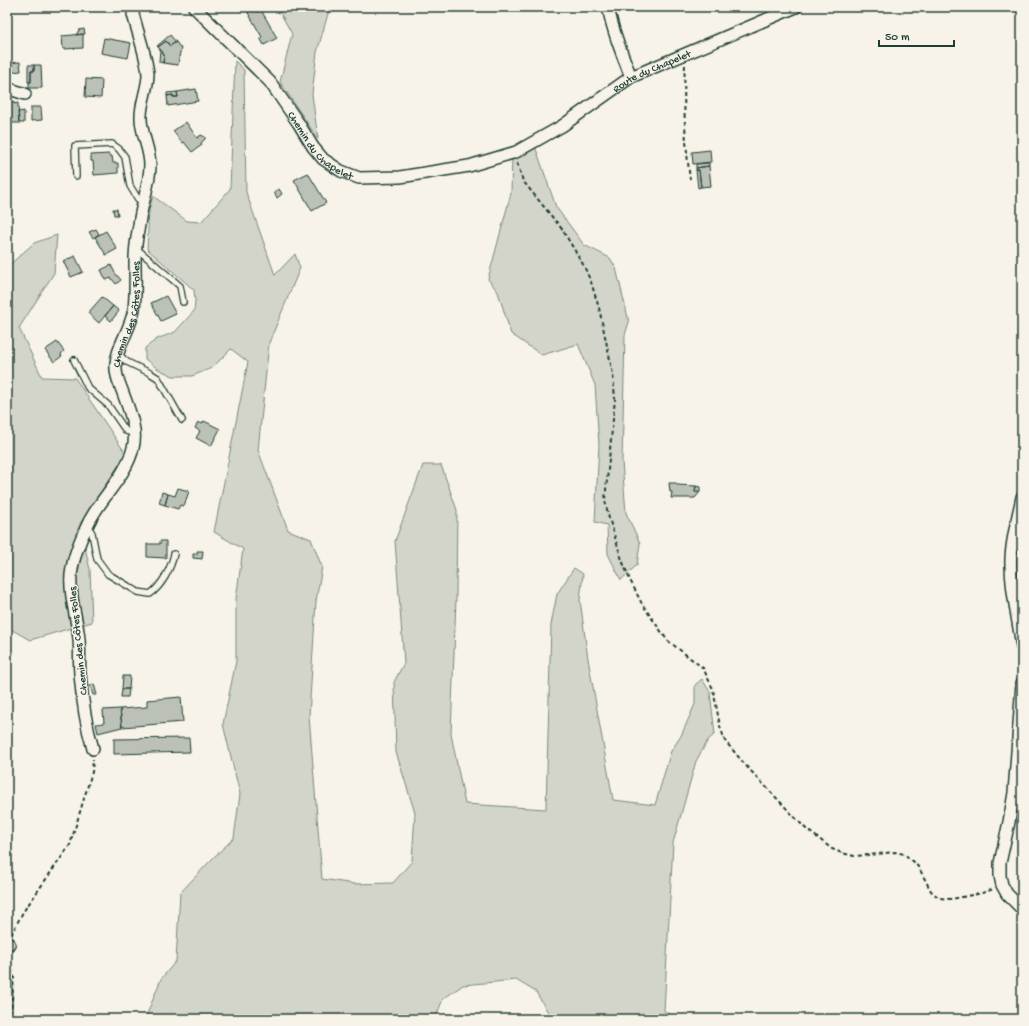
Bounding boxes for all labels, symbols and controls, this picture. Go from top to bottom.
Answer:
scale bar [879,22,954,48]
text: 50 m [885,31,910,45]
street label: Route du Chapelet [611,48,694,96]
street label: Chemin du Chapelet [284,110,356,184]
street label: Chemin des Côtes Folles [112,260,143,368]
street label: Chemin des Côtes Folles [67,585,91,696]

